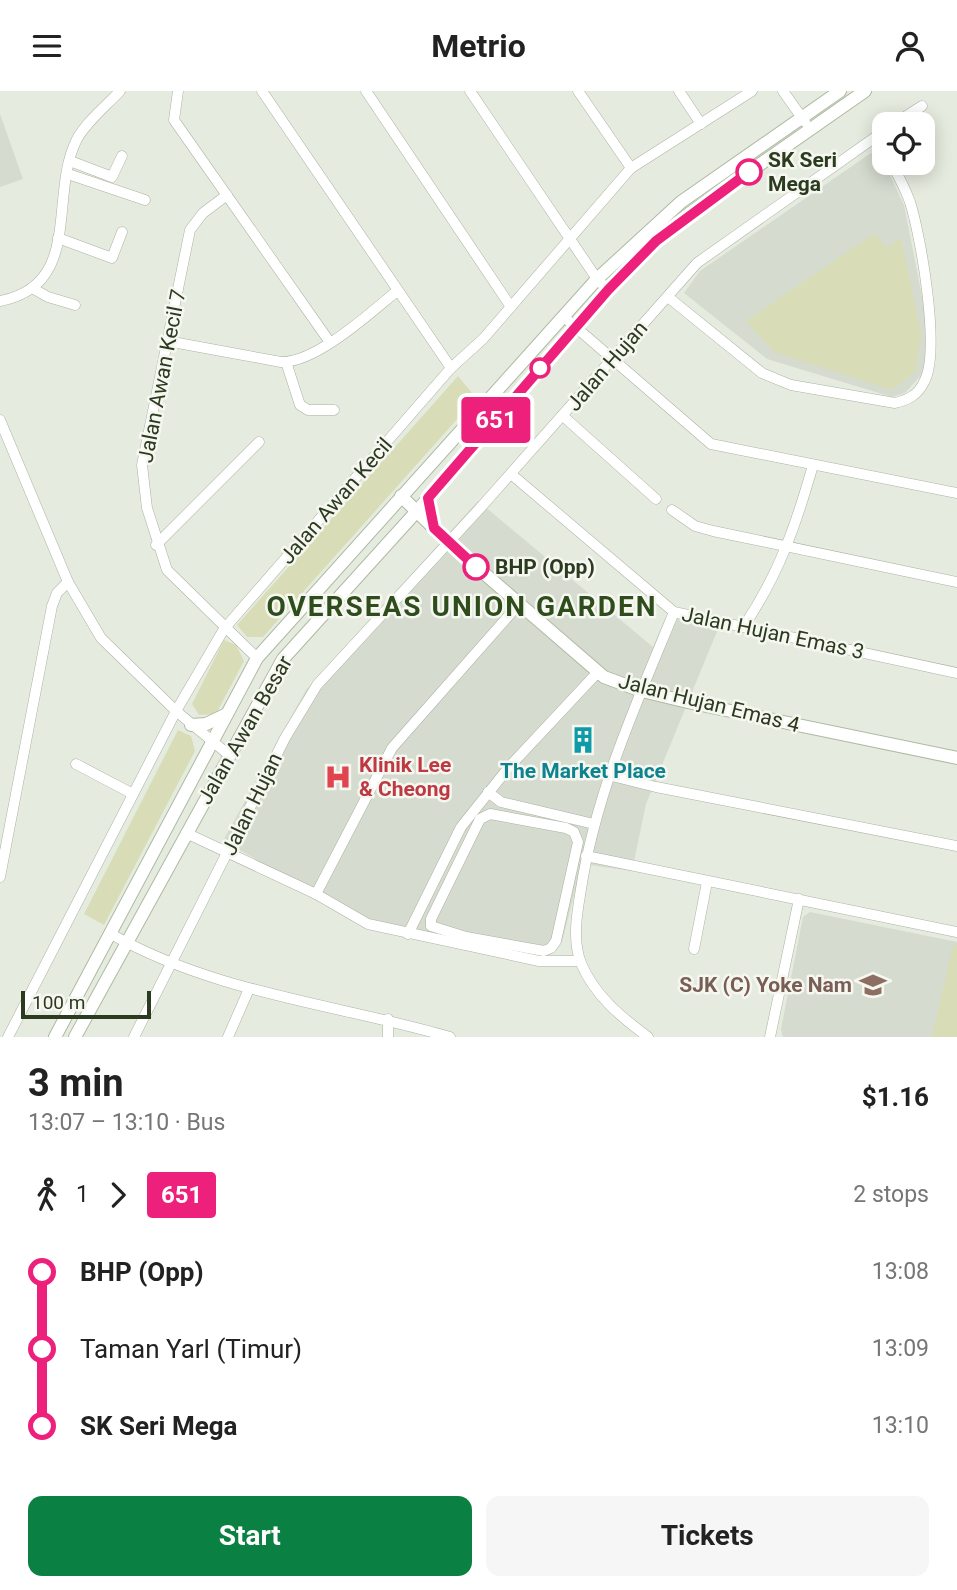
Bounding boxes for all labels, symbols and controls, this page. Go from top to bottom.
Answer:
icon: menu [28,27,66,65]
text: Metrio [431,27,526,65]
icon: person [891,27,929,65]
map controls [872,112,935,175]
button: locate [872,112,935,175]
place label: SK Seri Mega [768,148,837,196]
marker: SK Seri Mega [736,159,762,185]
street label: Jalan Awan Kecil 7 [133,287,191,465]
street label: Jalan Hujan [562,316,652,416]
unlabelled marker [530,358,550,378]
line badge: 651 [456,397,536,443]
text: 651 [475,406,517,434]
street label: Jalan Awan Kecil [275,433,397,569]
marker: BHP (Opp) [463,554,489,580]
place label: BHP (Opp) [495,555,595,579]
district label: OVERSEAS UNION GARDEN [267,590,657,623]
street label: Jalan Hujan Emas 3 [680,602,866,664]
street label: Jalan Awan Besar [193,652,297,808]
street label: Jalan Hujan Emas 4 [616,669,802,737]
building icon: The Market Place [568,725,598,755]
street label: Jalan Hujan [217,749,287,859]
place label: Klinik Lee & Cheong [359,753,451,801]
place label: The Market Place [500,759,666,783]
hospital icon: Klinik Lee & Cheong [323,762,353,792]
school or university icon: SJK (C) Yoke Nam [858,970,888,1000]
place label: SJK (C) Yoke Nam [679,973,852,997]
scale bar [21,988,150,1020]
text: 100 m [32,991,85,1014]
text: 3 min [28,1061,124,1105]
text: $1.16 [862,1082,929,1112]
text: 13:07 – 13:10 · Bus [28,1109,225,1136]
icon: walk [28,1176,66,1214]
icon: forward [99,1176,137,1214]
text: 1 [76,1181,89,1208]
text: 651 [161,1181,202,1209]
text: 2 stops [853,1181,929,1208]
text: BHP (Opp) [80,1257,204,1287]
text: 13:08 [872,1258,929,1285]
text: Taman Yarl (Timur) [80,1334,302,1364]
text: 13:09 [872,1335,929,1362]
text: SK Seri Mega [80,1411,238,1441]
text: 13:10 [872,1412,929,1439]
button: Start [28,1496,472,1576]
button: Tickets [486,1496,929,1576]

